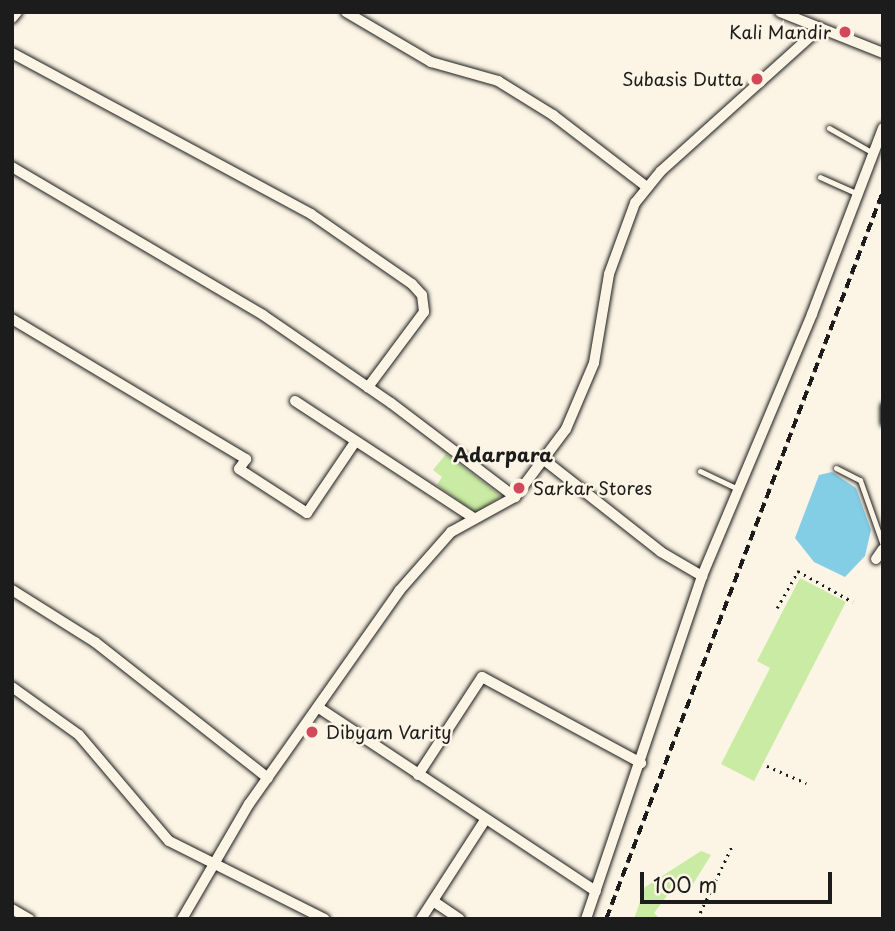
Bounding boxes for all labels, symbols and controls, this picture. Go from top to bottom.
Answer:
place label: Kali Mandir [729,21,831,43]
marker: Kali Mandir [837,24,853,40]
place label: Subasis Dutta [622,68,743,90]
marker: Subasis Dutta [749,71,765,87]
district label: Adarpara [453,444,553,466]
place label: Sarkar Stores [533,477,654,499]
marker: Sarkar Stores [511,480,527,496]
place label: Dibyam Varity [326,721,451,743]
marker: Dibyam Varity [304,724,320,740]
scale bar [643,858,836,902]
text: 100 m [653,868,717,900]

